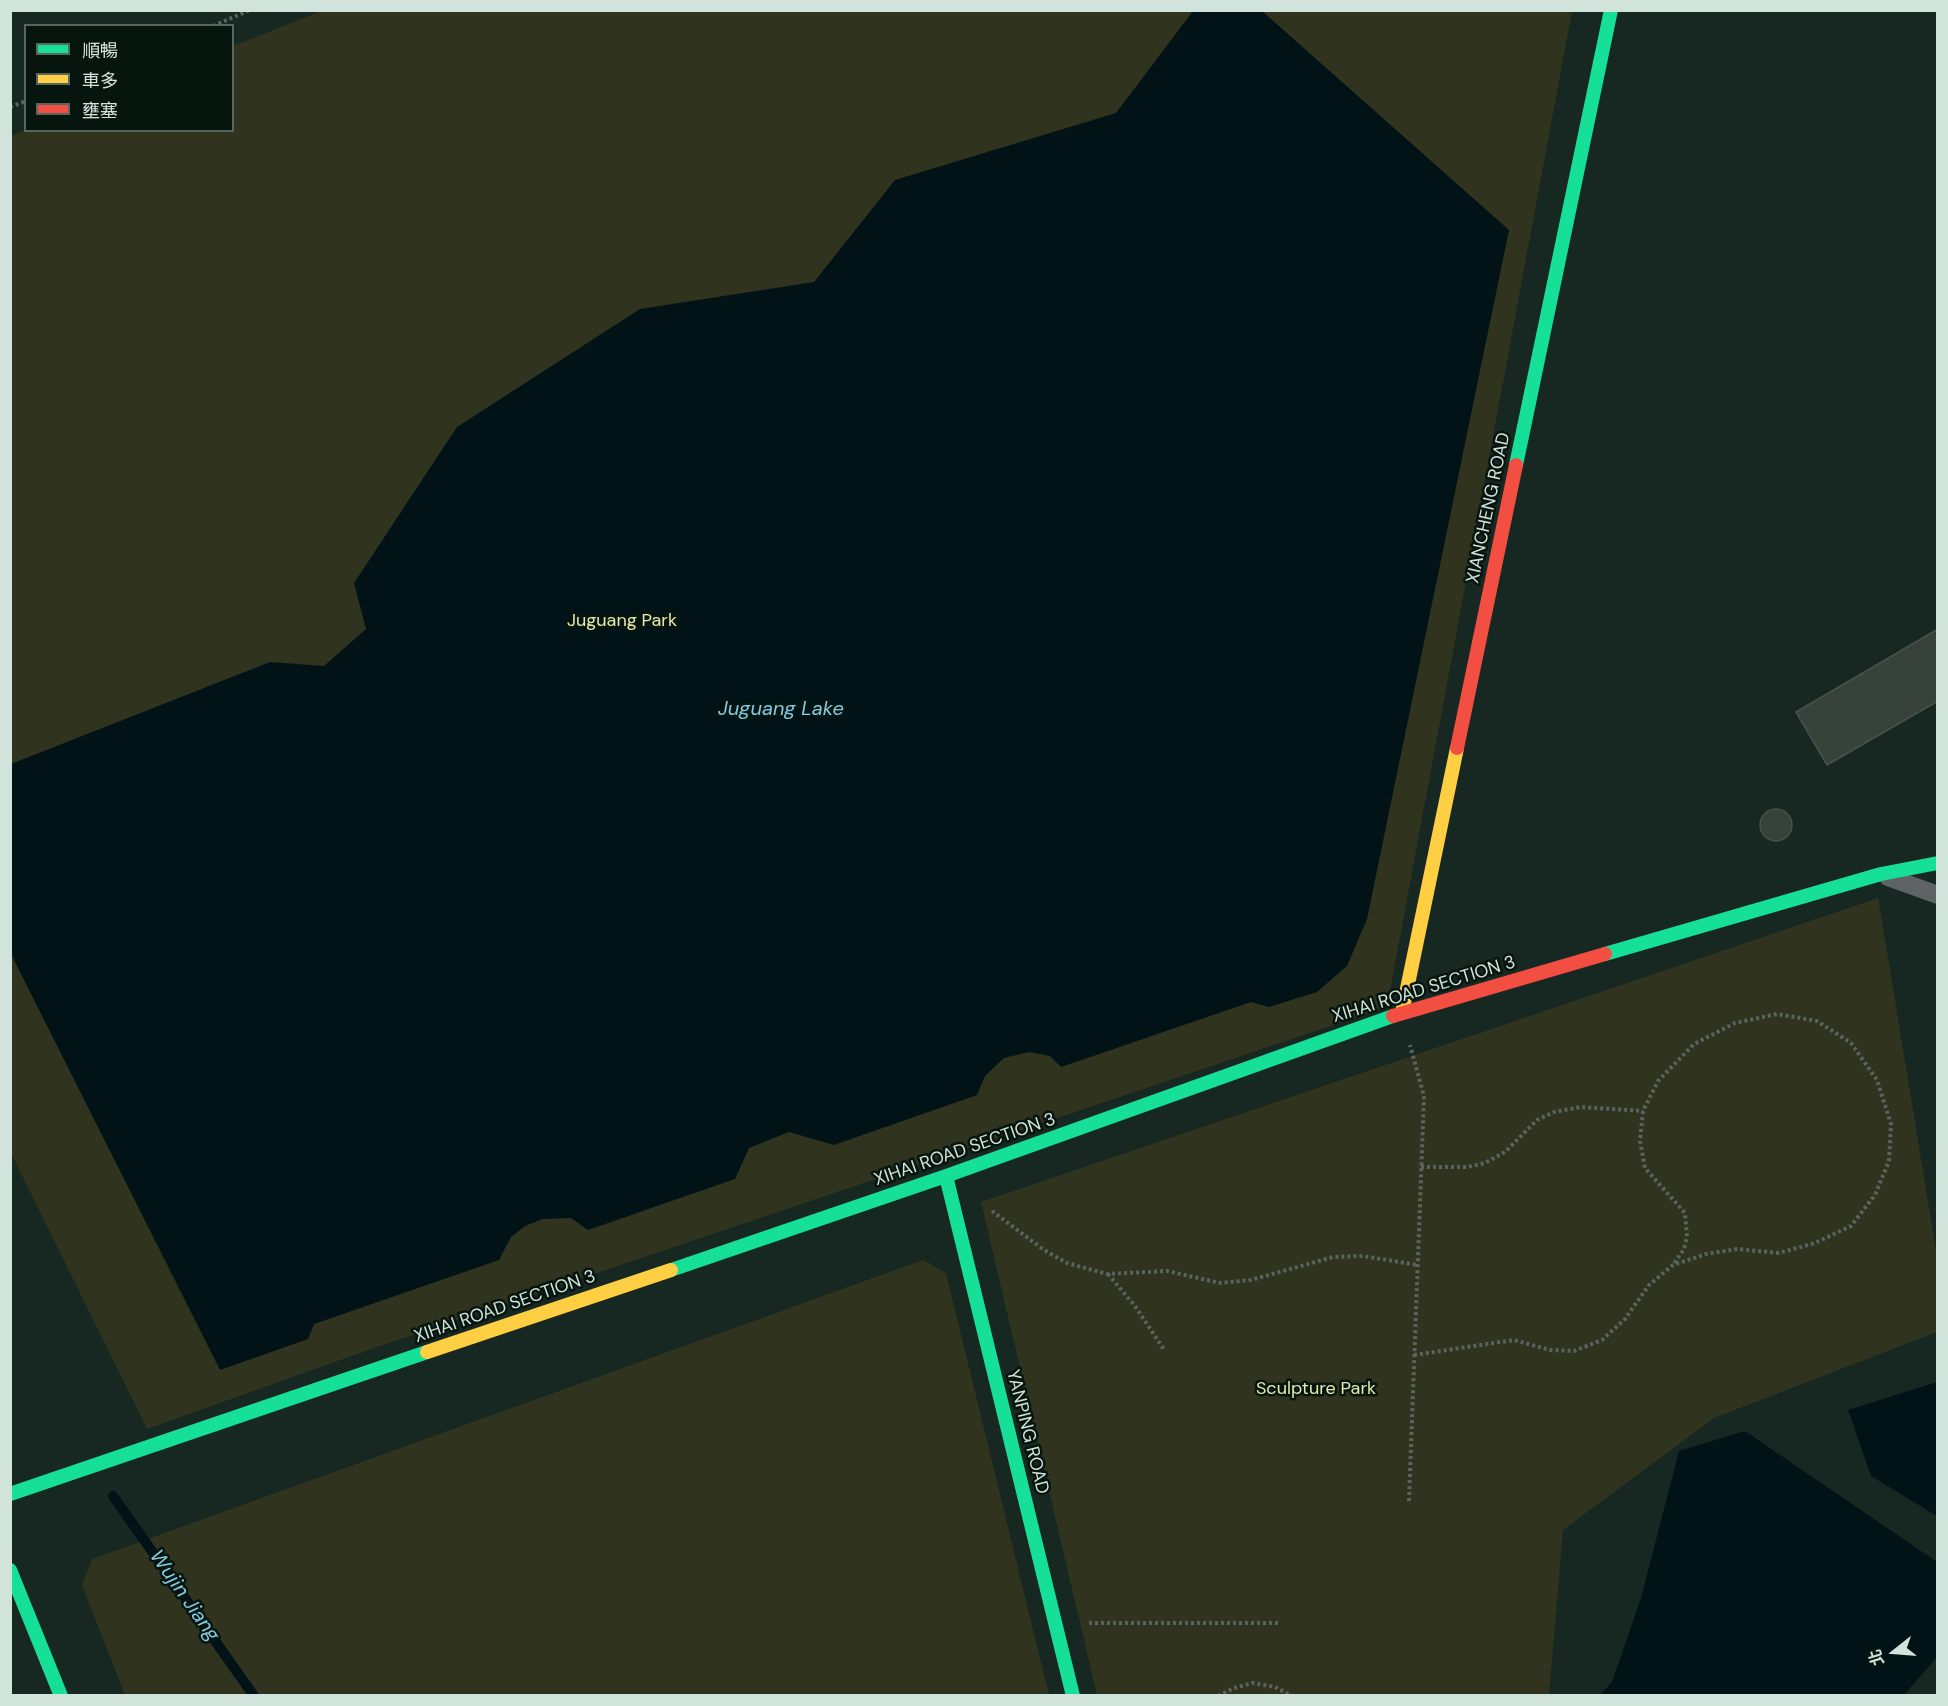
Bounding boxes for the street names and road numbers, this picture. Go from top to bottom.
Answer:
street label: XIANCHENG ROAD [1462,431,1516,585]
street label: XIHAI ROAD SECTION 3 [1330,952,1518,1028]
street label: XIHAI ROAD SECTION 3 [871,1109,1059,1191]
street label: XIHAI ROAD SECTION 3 [411,1266,599,1348]
street label: YANPING ROAD [1001,1368,1053,1496]

